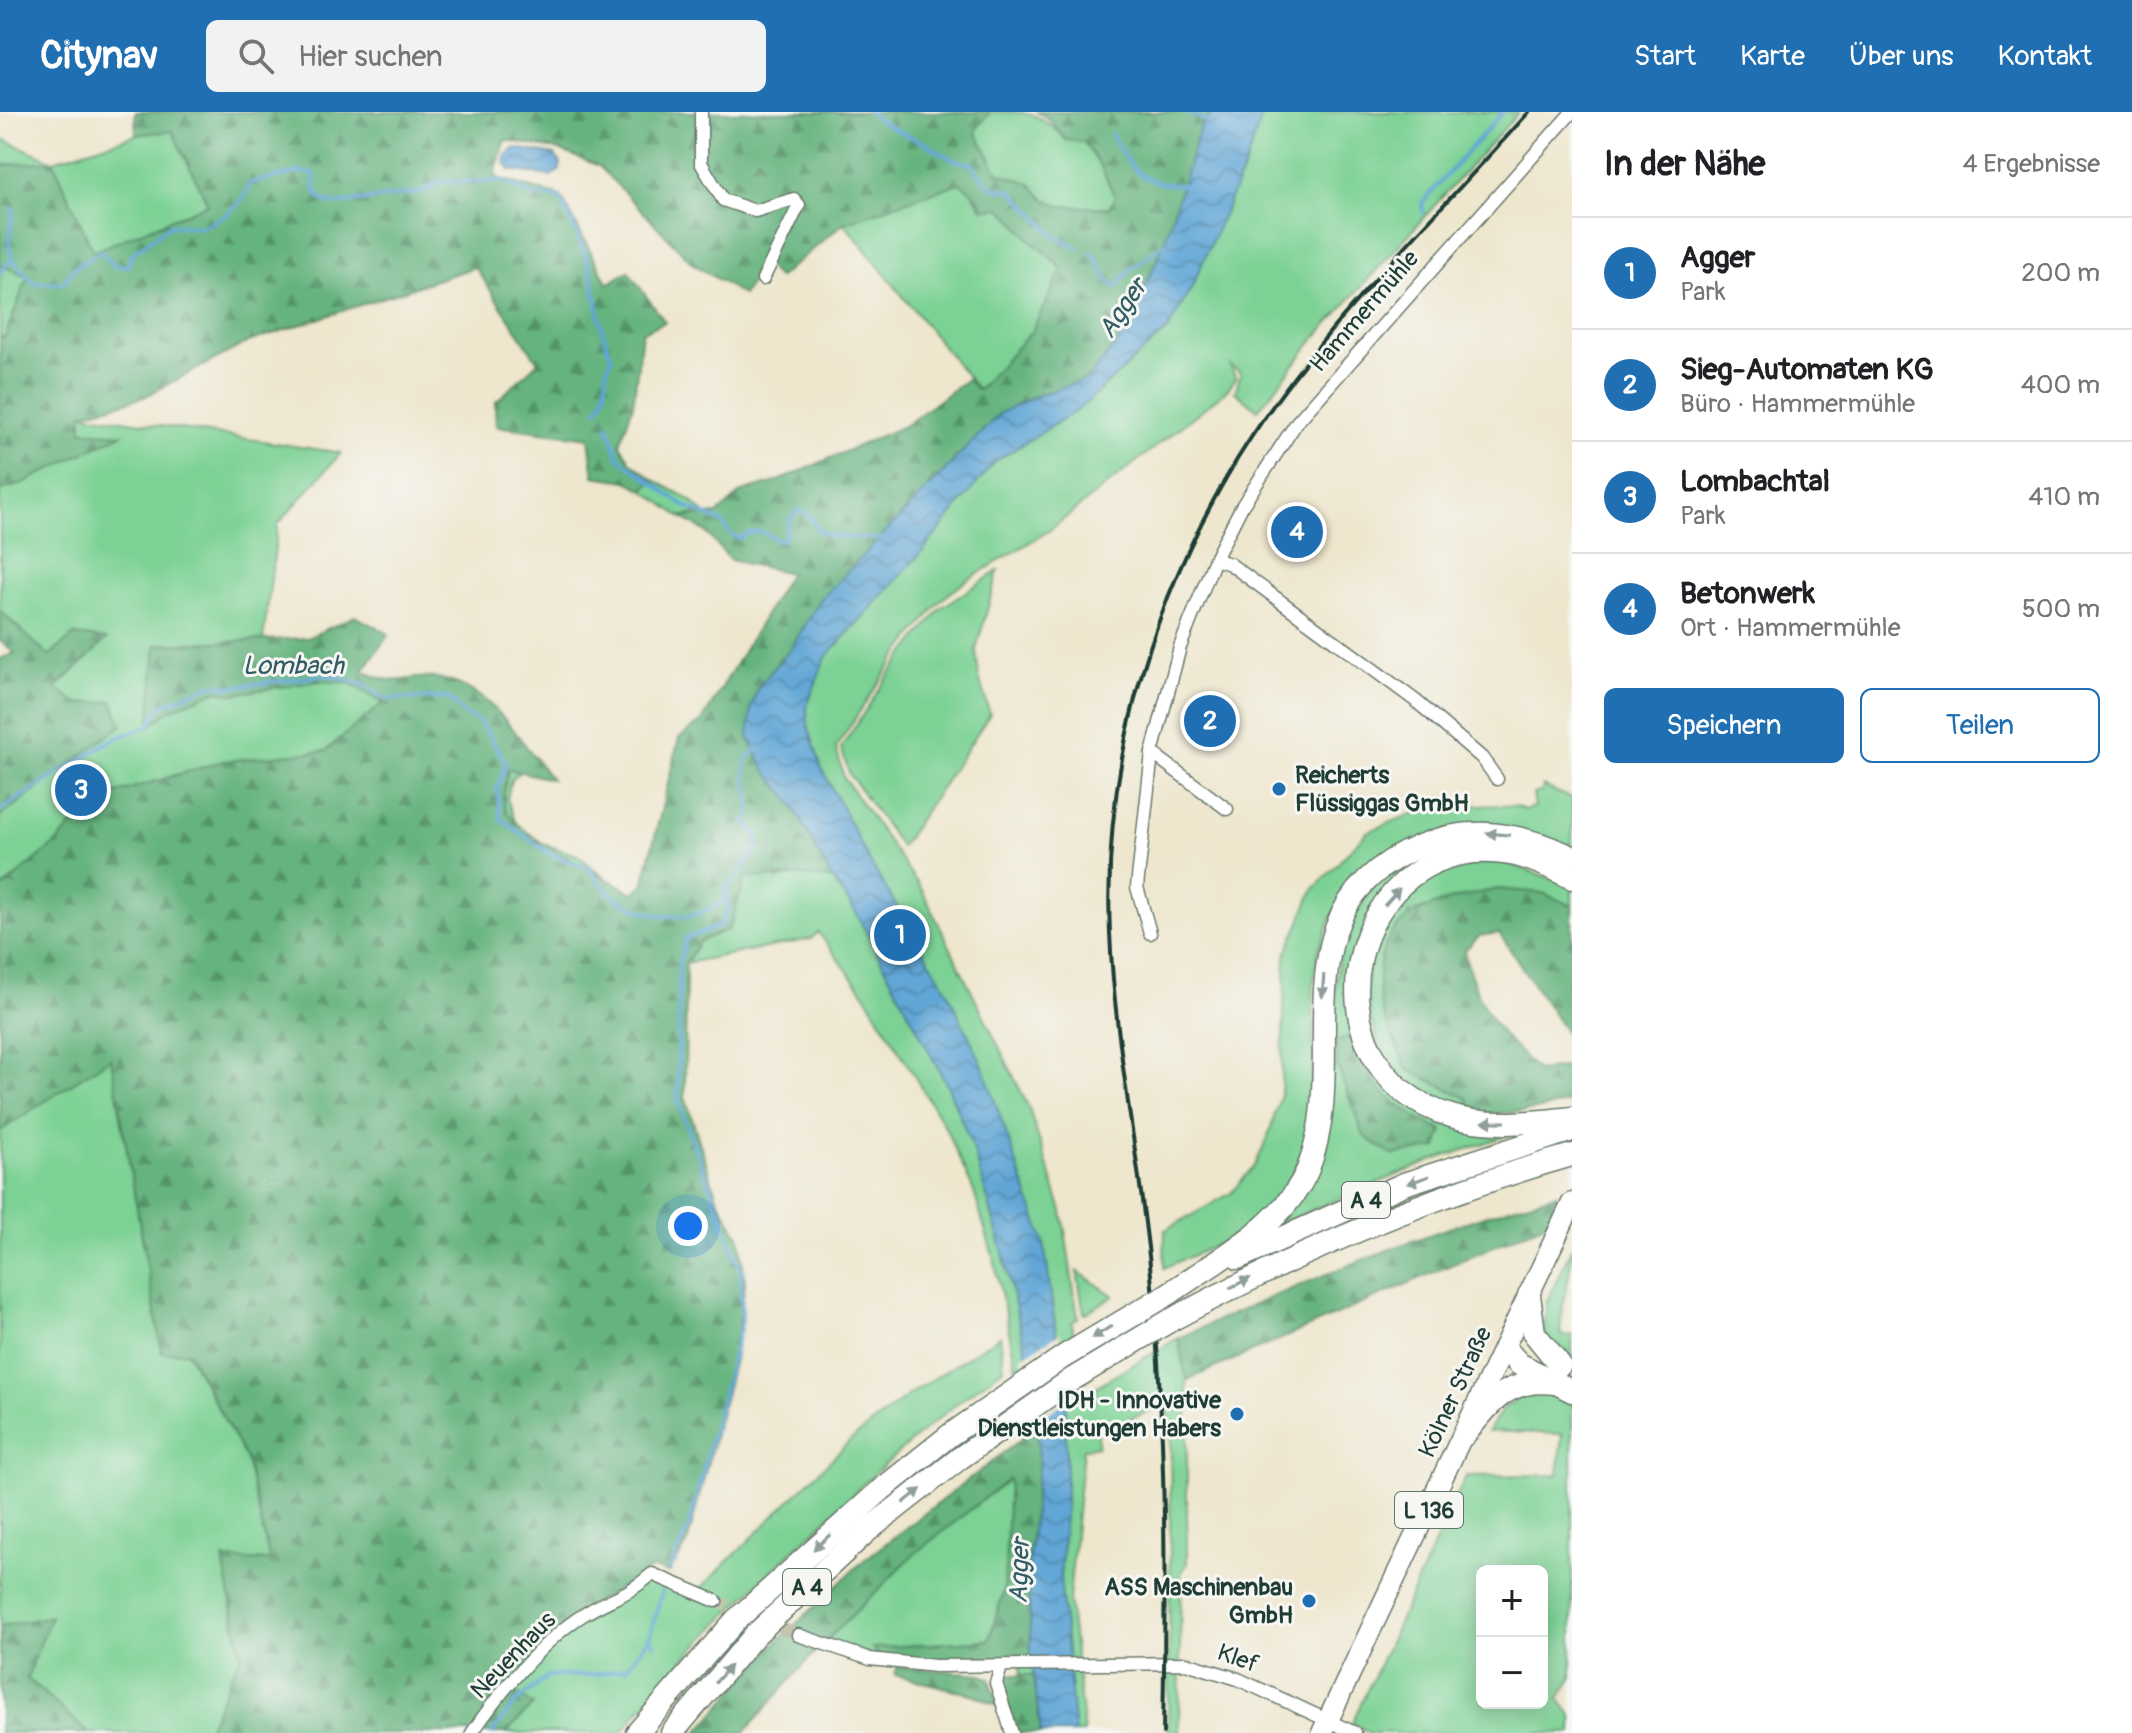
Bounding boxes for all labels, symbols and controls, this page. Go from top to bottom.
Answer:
search box [206,20,766,92]
text: Citynav [40,32,158,80]
icon: search [234,34,278,78]
text: Hier suchen [298,38,443,75]
text: Start [1634,39,1696,74]
text: Karte [1740,39,1805,74]
text: Über uns [1849,39,1954,74]
text: Kontakt [1998,39,2092,74]
text: In der Nähe [1604,143,1765,186]
text: 4 Ergebnisse [1962,148,2100,180]
text: Agger [1680,239,1755,276]
street label: Hammermühle [1304,244,1425,378]
text: 1 [1625,257,1635,289]
text: 200 m [2021,257,2100,289]
water label: Agger [1091,270,1156,345]
text: Park [1680,276,1726,308]
text: Sieg-Automaten KG [1680,351,1934,388]
text: 2 [1623,369,1637,401]
text: 400 m [2021,369,2100,401]
text: Büro · Hammermühle [1680,388,1915,420]
text: Lombachtal [1680,463,1830,500]
text: 3 [1623,481,1637,513]
text: 410 m [2028,481,2100,513]
text: Park [1680,500,1726,532]
pin: 4 [1271,502,1323,562]
text: Betonwerk [1680,575,1815,612]
text: 4 [1622,593,1638,625]
text: 500 m [2022,593,2100,625]
text: Ort · Hammermühle [1680,612,1901,644]
water label: Lombach [242,650,345,682]
button: Speichern [1604,688,1844,763]
button: Teilen [1860,688,2100,763]
pin: 2 [1184,691,1236,751]
pin: 3 [55,760,107,820]
place label: Reicherts Flüssiggas GmbH [1295,761,1469,818]
marker: Reicherts Flüssiggas GmbH [1270,780,1288,798]
one-way arrow [1485,828,1510,841]
one-way arrow [1382,887,1400,906]
pin: 1 [874,905,926,965]
one-way arrow [1316,974,1329,999]
one-way arrow [1481,1116,1506,1128]
one-way arrow [1406,1174,1430,1186]
road number: A 4 [1342,1182,1390,1218]
your location [668,1206,708,1246]
one-way arrow [1229,1277,1252,1290]
street label: Kölner Straße [1413,1322,1498,1462]
one-way arrow [1091,1325,1113,1339]
place label: IDH - Innovative Dienstleistungen Habers [977,1386,1222,1443]
marker: IDH - Innovative Dienstleistungen Habers [1228,1405,1246,1423]
one-way arrow [902,1489,922,1505]
road number: L 136 [1395,1492,1463,1528]
one-way arrow [813,1533,832,1551]
water label: Agger [1003,1534,1037,1604]
map controls [1476,1565,1548,1709]
button: + [1476,1565,1548,1637]
road number: A 4 [783,1569,831,1605]
place label: ASS Maschinenbau GmbH [1104,1573,1293,1630]
marker: ASS Maschinenbau GmbH [1300,1592,1318,1610]
street label: Neuenhaus [465,1606,562,1705]
button: − [1476,1637,1548,1709]
street label: Klef [1213,1638,1263,1679]
one-way arrow [713,1664,731,1683]

